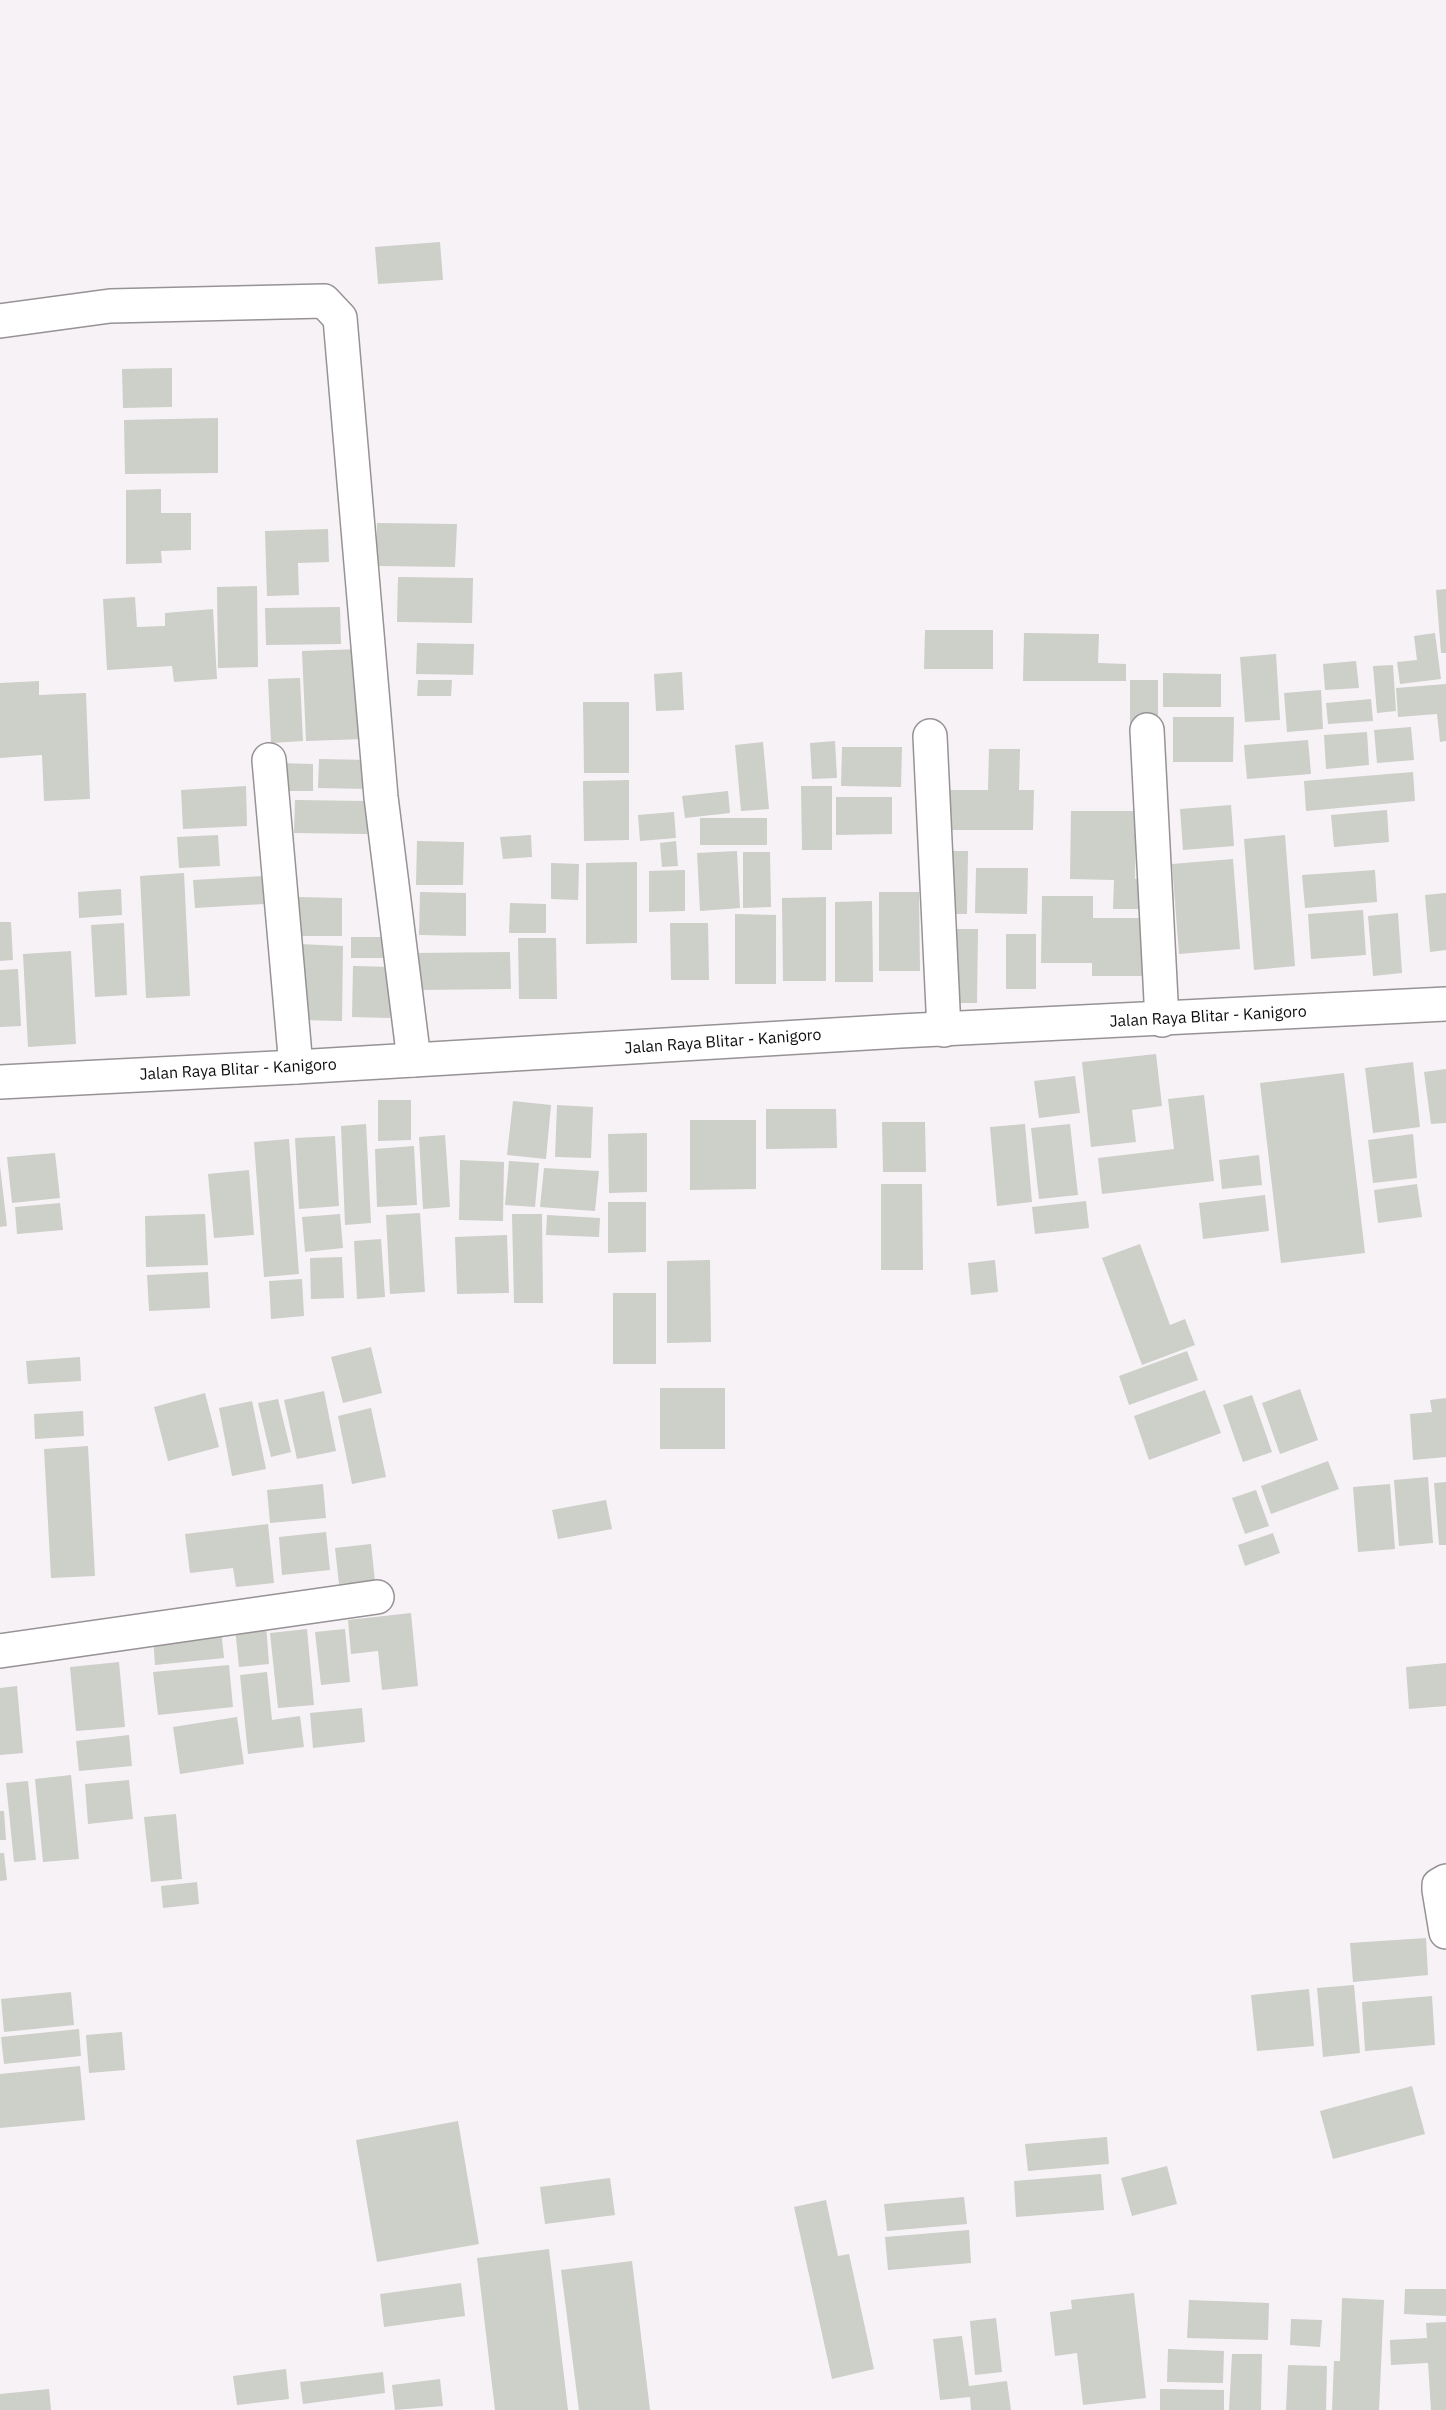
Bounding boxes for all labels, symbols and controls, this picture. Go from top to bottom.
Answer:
street label: Jalan Raya Blitar - Kanigoro [1109,1002,1307,1032]
street label: Jalan Raya Blitar - Kanigoro [624,1026,822,1058]
street label: Jalan Raya Blitar - Kanigoro [139,1055,337,1085]

